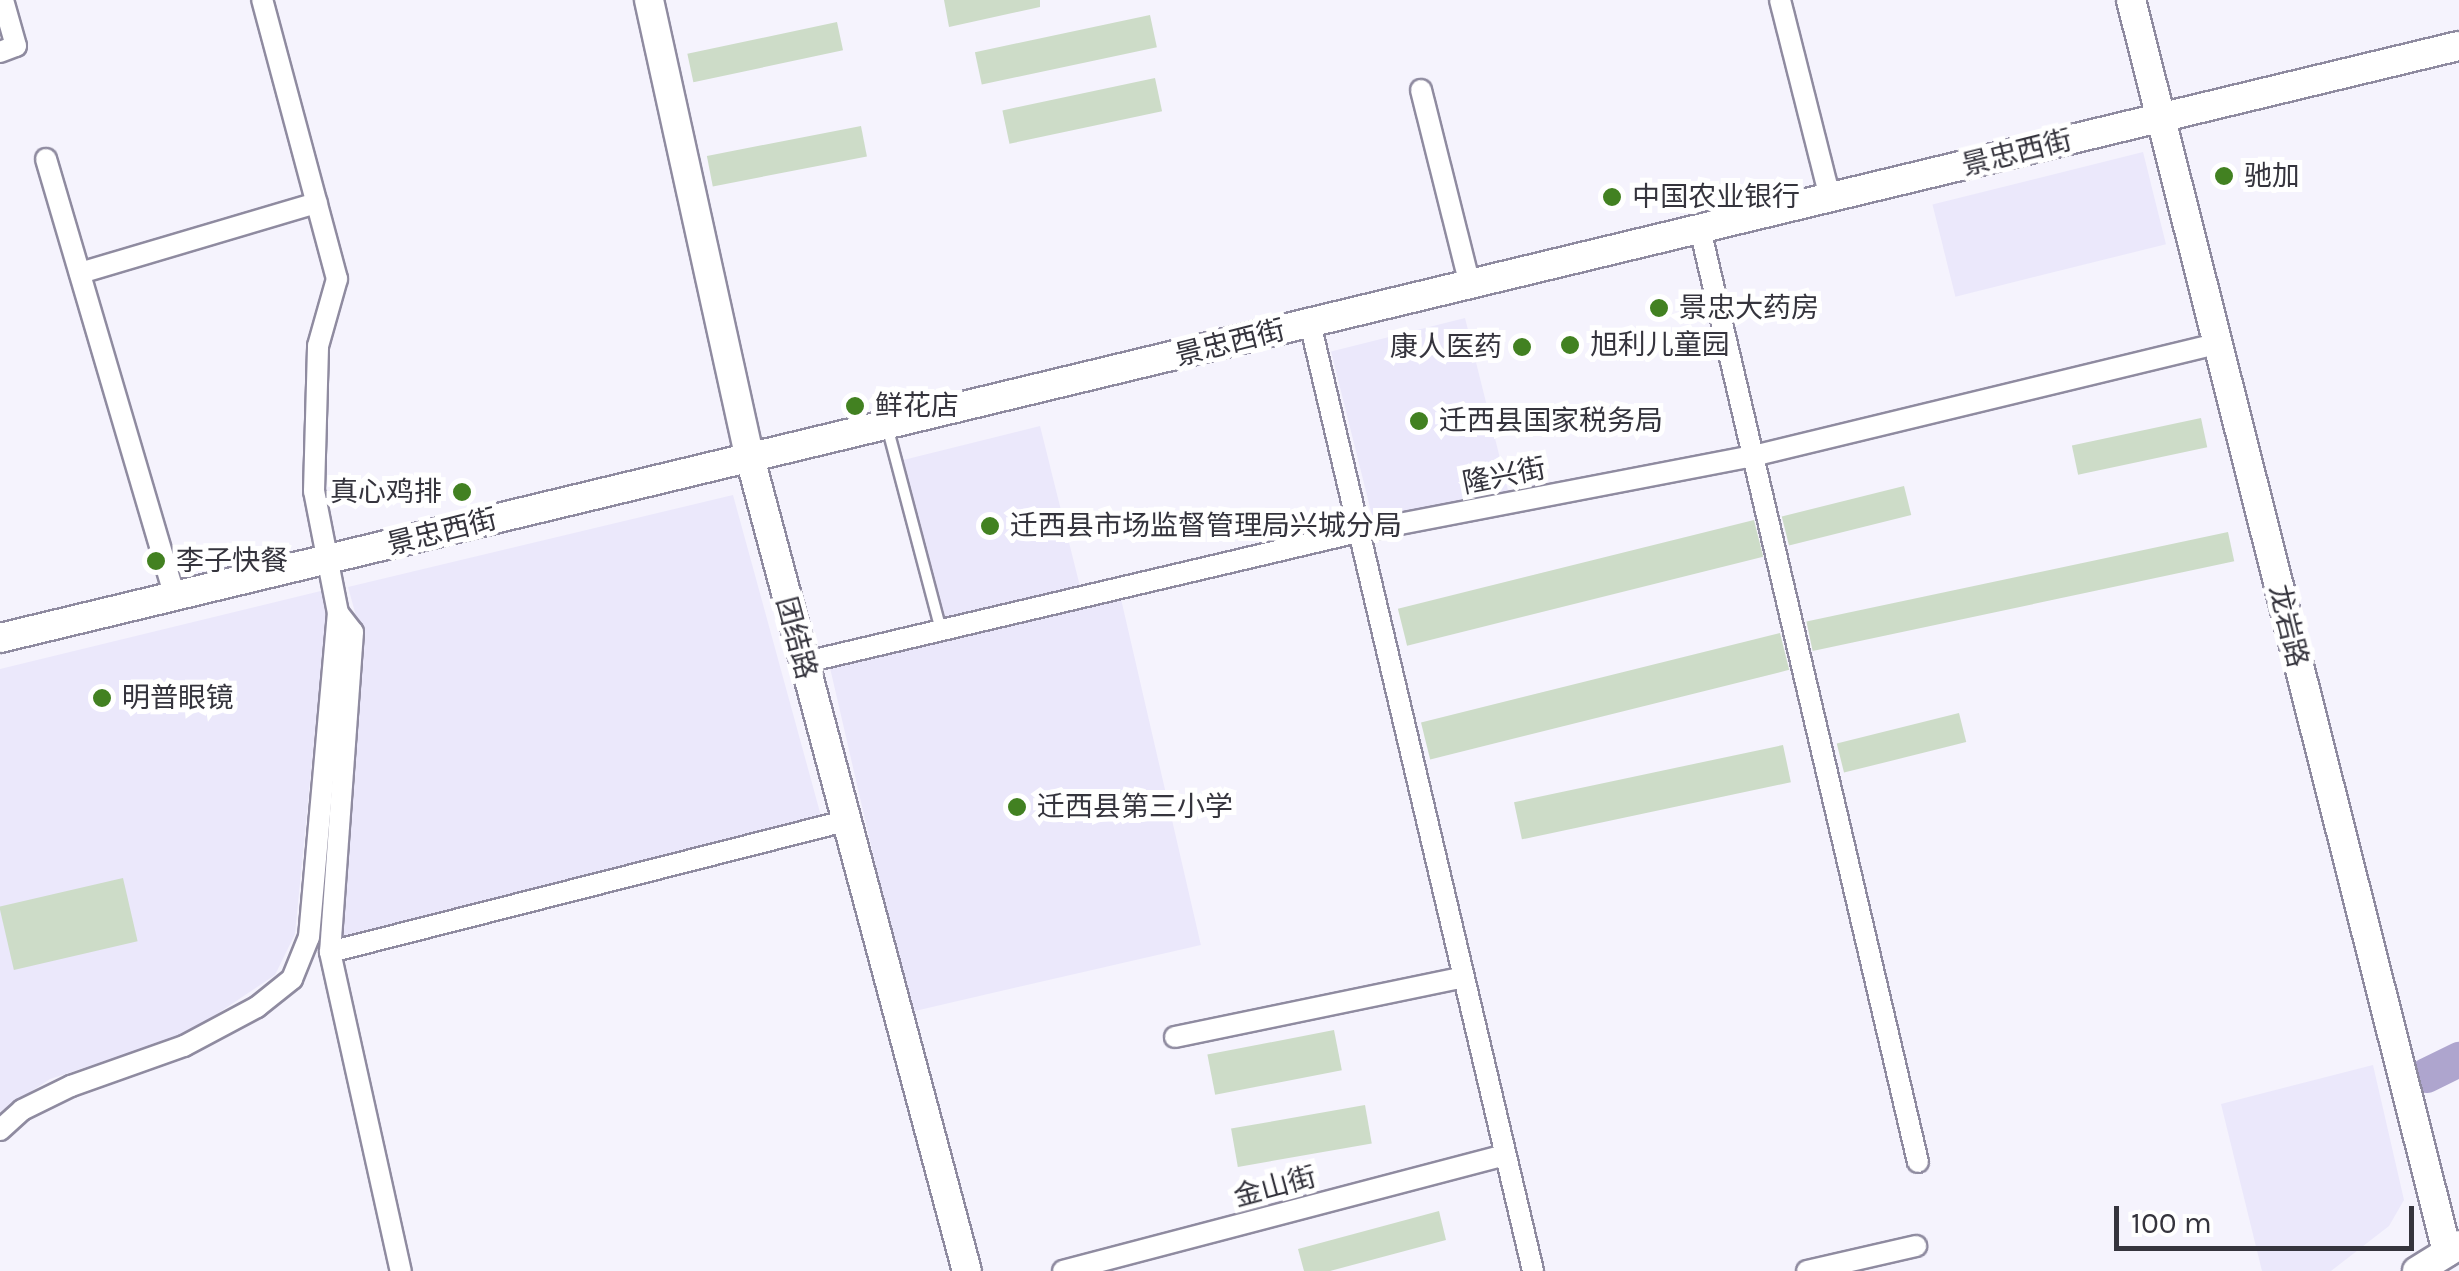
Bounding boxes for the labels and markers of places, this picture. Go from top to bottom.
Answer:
place label: 驰加 [2244,159,2300,193]
marker: 驰加 [2213,165,2235,187]
place label: 中国农业银行 [1632,180,1800,214]
marker: 中国农业银行 [1601,186,1623,208]
place label: 景忠大药房 [1679,291,1819,325]
marker: 景忠大药房 [1648,297,1670,319]
place label: 旭利儿童园 [1590,328,1730,362]
place label: 康人医药 [1390,330,1502,364]
marker: 旭利儿童园 [1559,334,1581,356]
marker: 康人医药 [1511,336,1533,358]
place label: 鲜花店 [875,389,959,423]
marker: 鲜花店 [844,395,866,417]
place label: 迁西县国家税务局 [1439,404,1663,438]
marker: 迁西县国家税务局 [1408,410,1430,432]
place label: 真心鸡排 [330,475,442,509]
marker: 真心鸡排 [451,481,473,503]
place label: 迁西县市场监督管理局兴城分局 [1010,509,1402,543]
marker: 迁西县市场监督管理局兴城分局 [979,515,1001,537]
place label: 李子快餐 [176,544,288,578]
marker: 李子快餐 [145,550,167,572]
place label: 明普眼镜 [122,681,234,715]
marker: 明普眼镜 [91,687,113,709]
place label: 迁西县第三小学 [1037,790,1233,824]
marker: 迁西县第三小学 [1006,796,1028,818]

